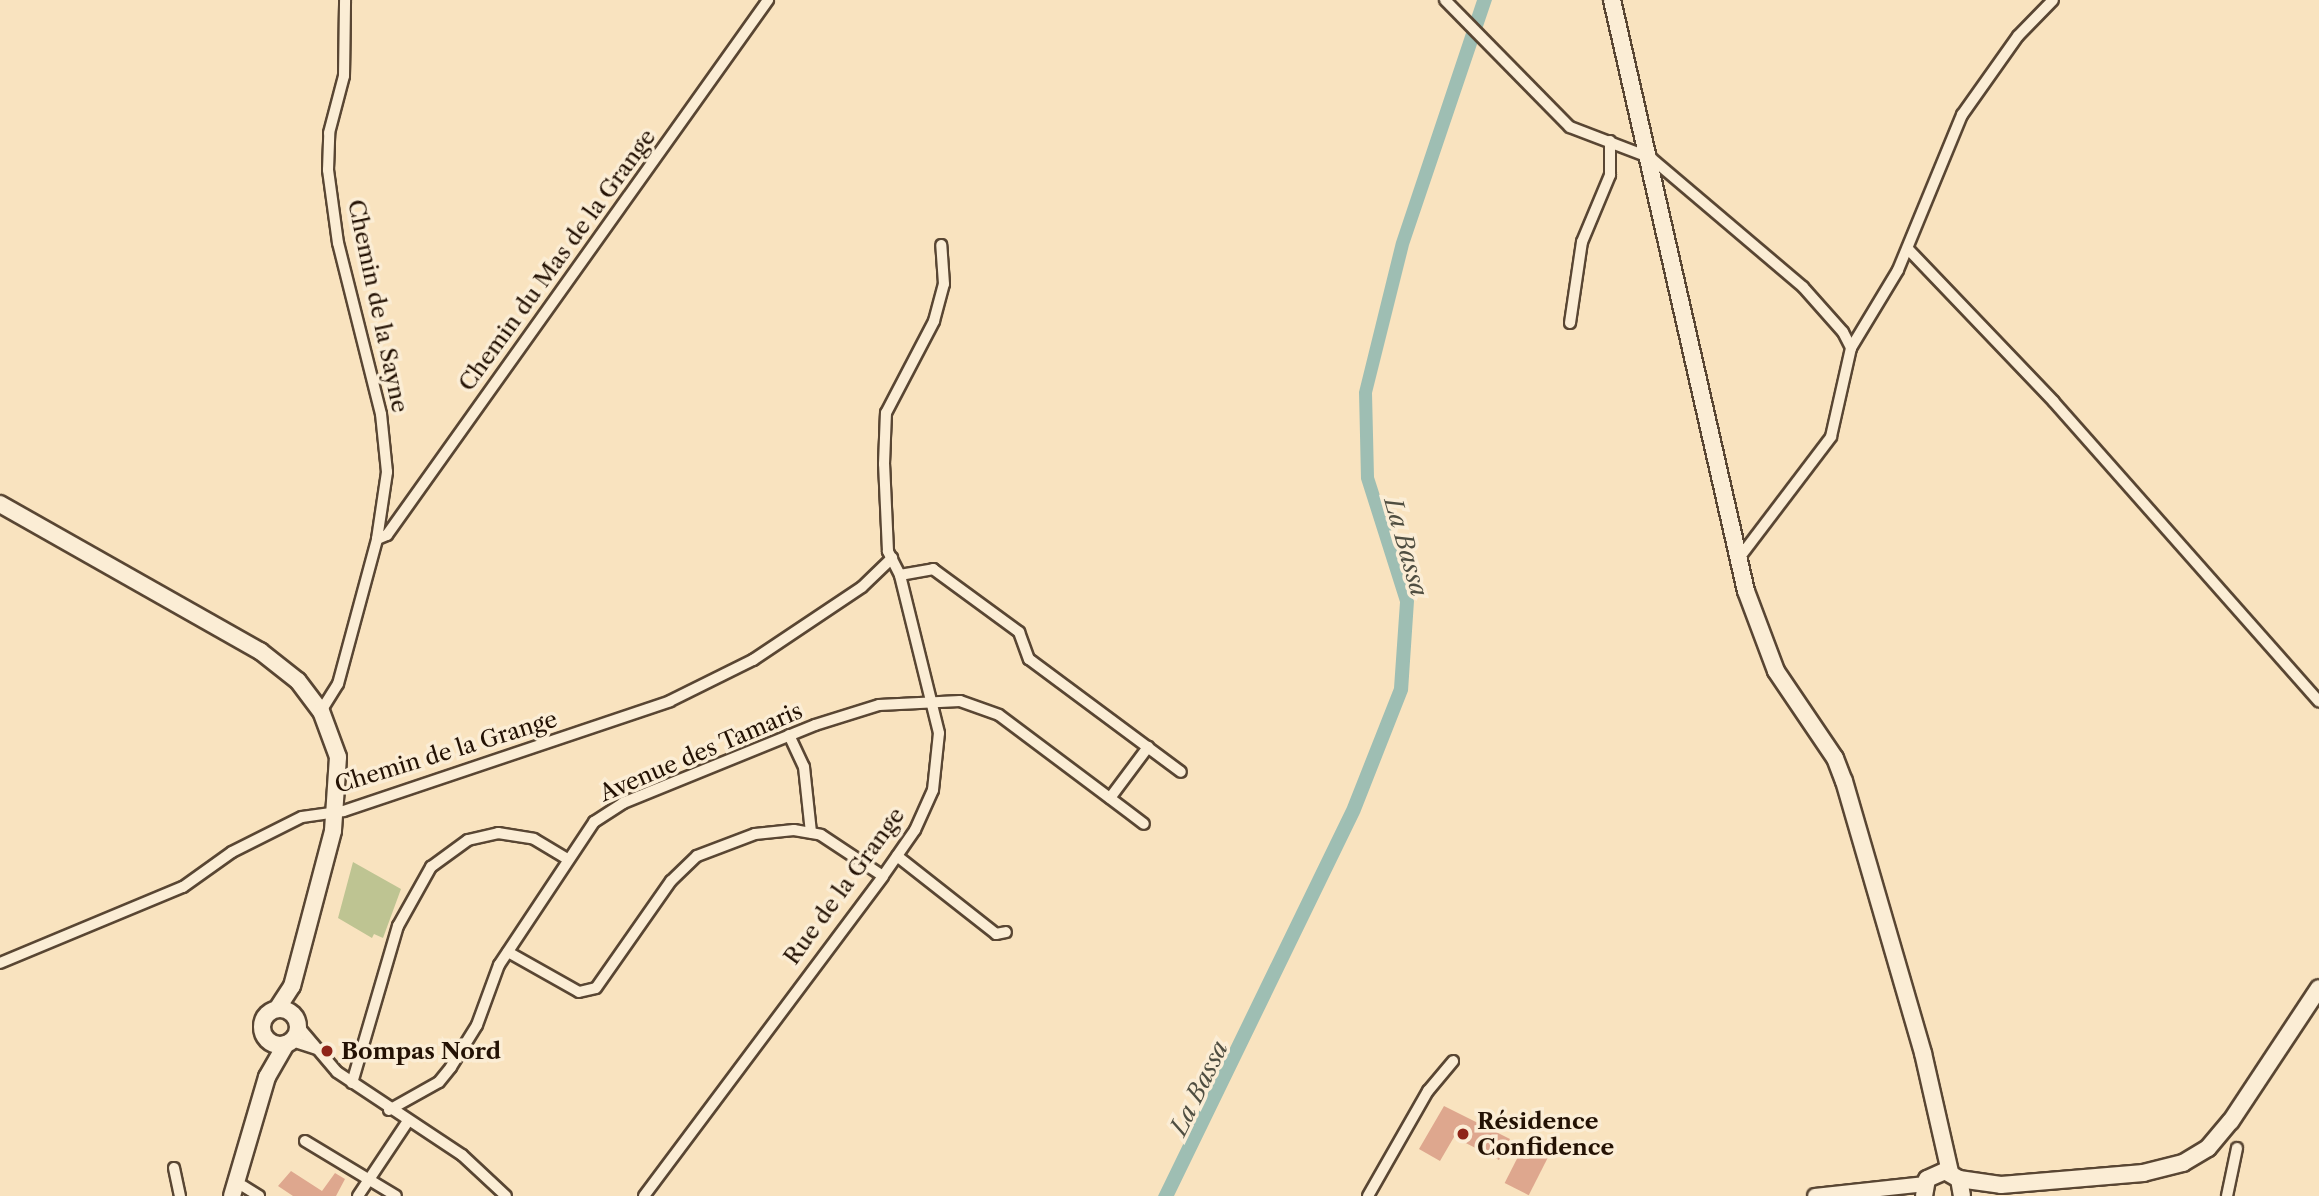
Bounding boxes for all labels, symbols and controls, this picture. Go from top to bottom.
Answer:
street label: Chemin du Mas de la Grange [453,124,661,396]
street label: Chemin de la Sayne [342,197,414,415]
water label: La Bassa [1378,494,1434,600]
street label: Avenue des Tamaris [595,697,807,807]
street label: Chemin de la Grange [331,705,561,799]
street label: Rue de la Grange [778,802,910,970]
water label: La Bassa [1164,1036,1234,1140]
place label: Bompas Nord [341,1037,501,1065]
marker: Bompas Nord [319,1043,335,1059]
place label: Résidence Confidence [1477,1107,1614,1161]
marker: Résidence Confidence [1455,1126,1471,1142]

